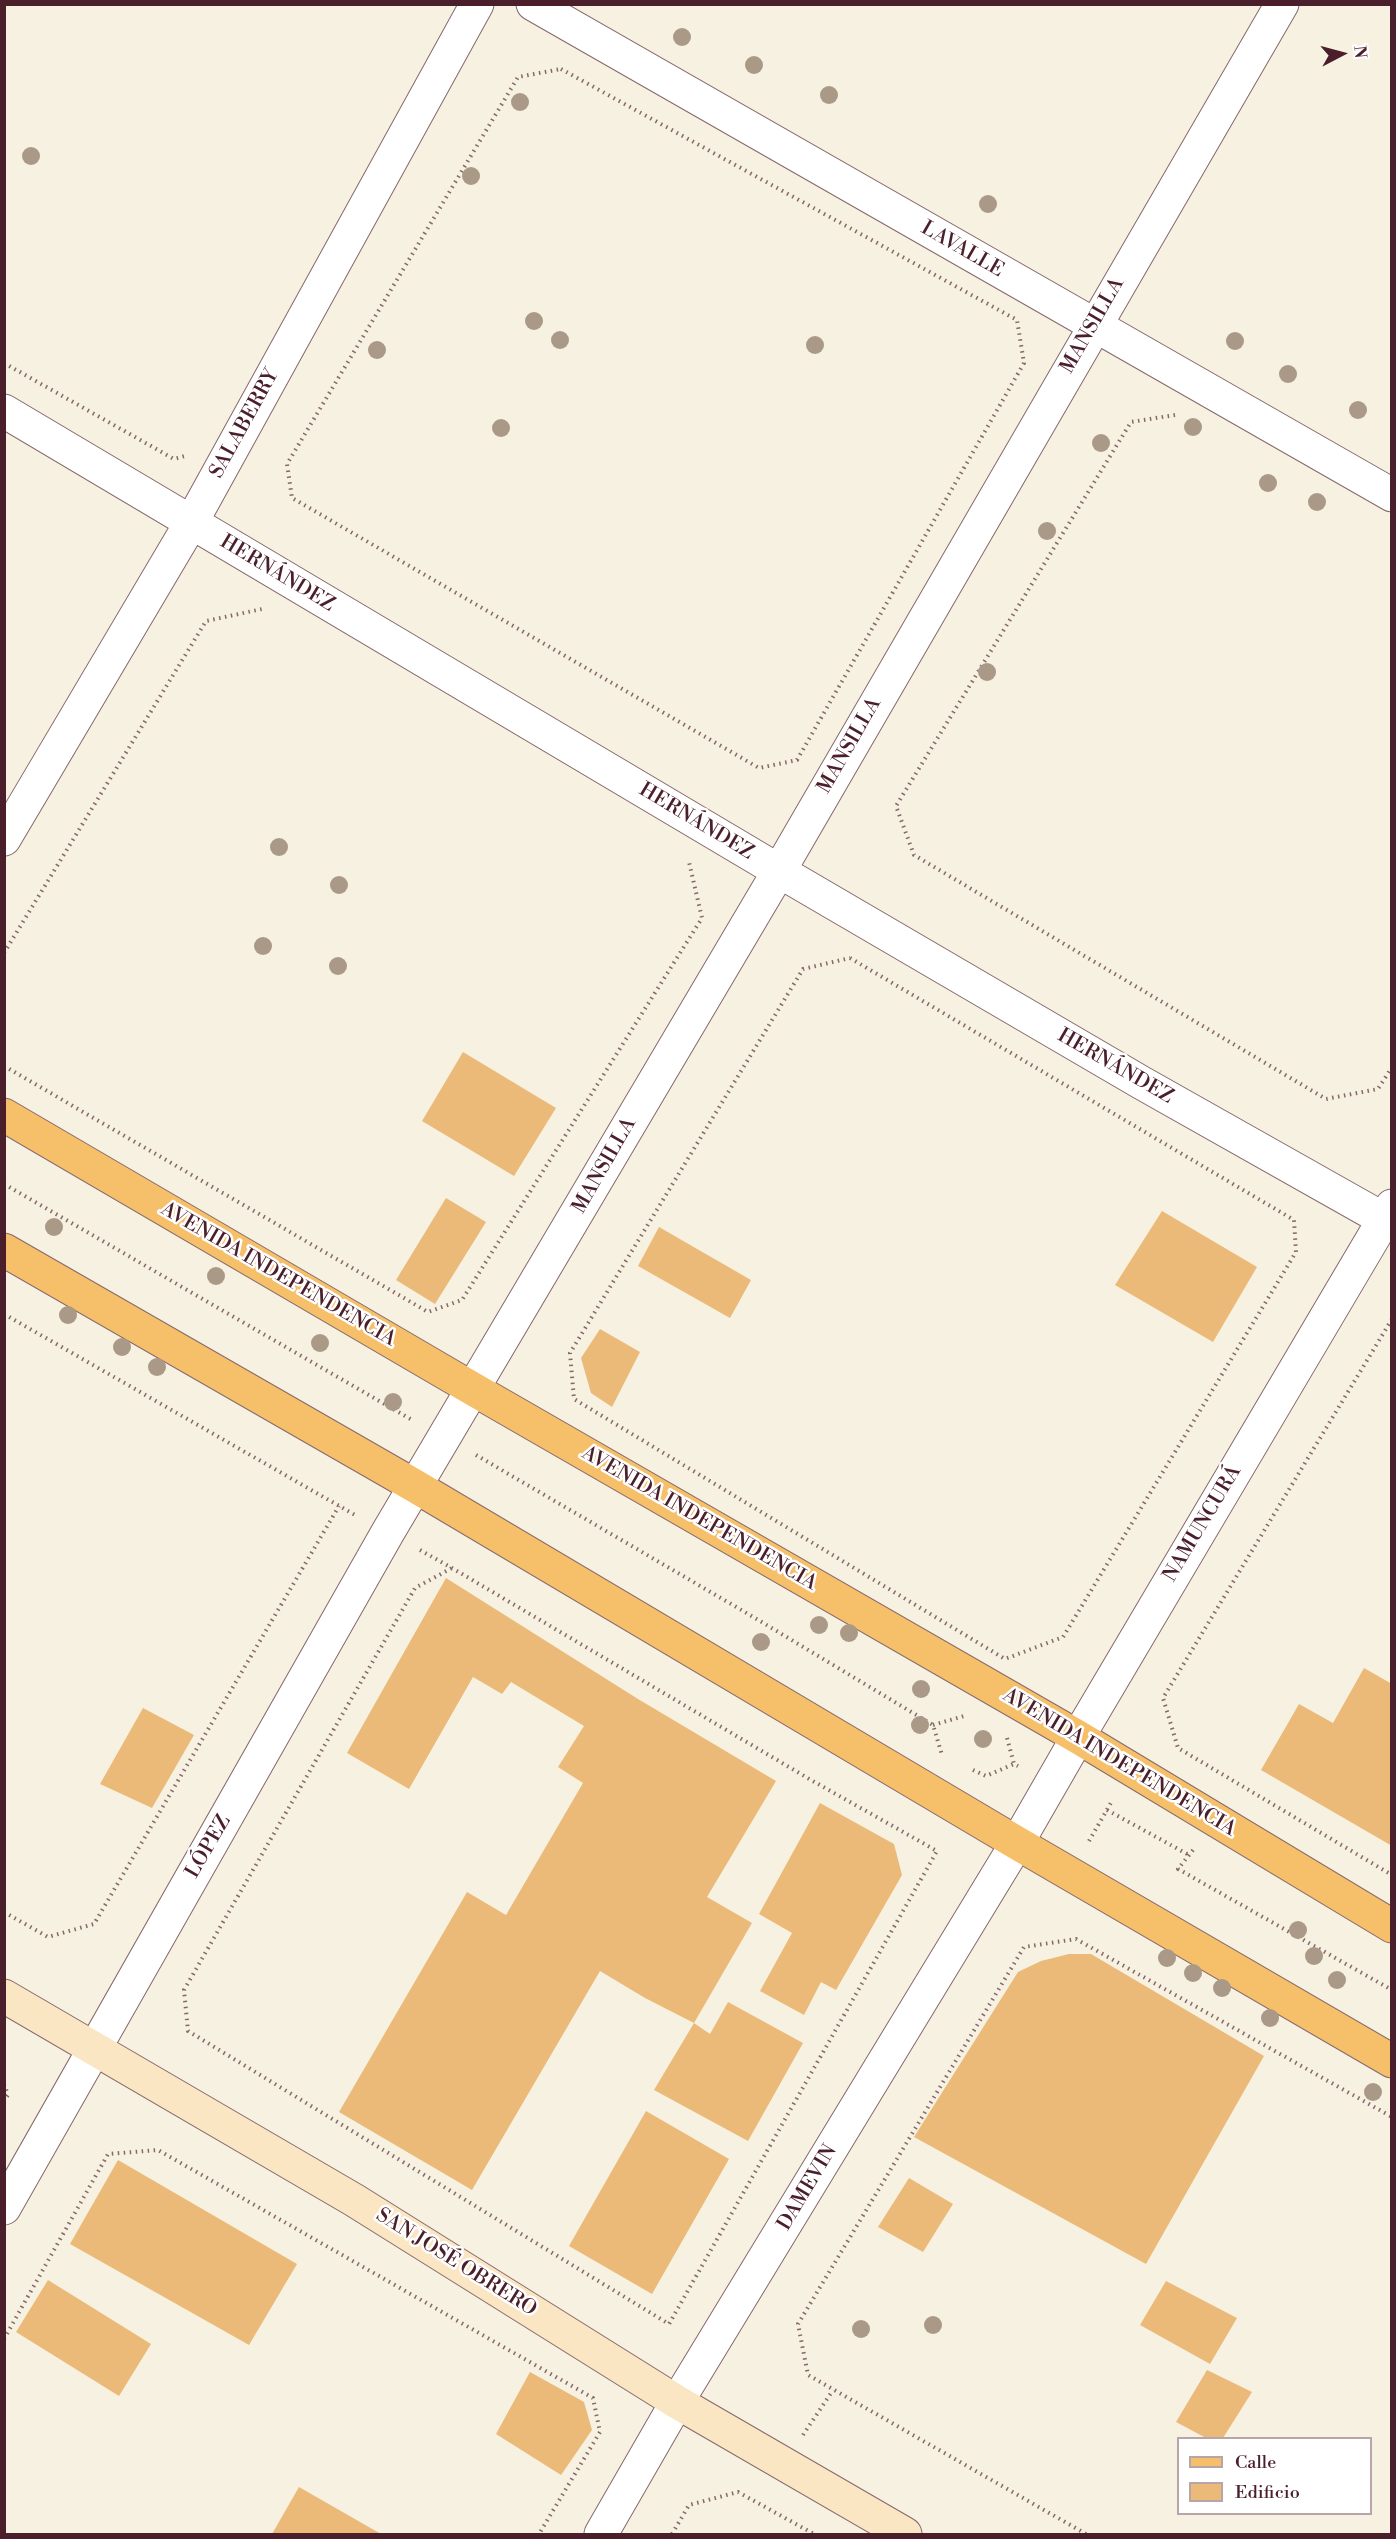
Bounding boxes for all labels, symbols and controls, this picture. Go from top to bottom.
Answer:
north arrow [1312,24,1372,84]
text: N [1349,45,1371,59]
street label: LAVALLE [916,217,1008,283]
street label: MANSILLA [1056,274,1130,378]
street label: SALABERRY [205,365,285,483]
street label: HERNÁNDEZ [215,530,339,618]
street label: MANSILLA [813,694,887,798]
street label: HERNÁNDEZ [634,778,758,866]
street label: HERNÁNDEZ [1053,1024,1177,1110]
street label: MANSILLA [568,1114,642,1218]
street label: AVENIDA INDEPENDENCIA [156,1198,400,1352]
street label: AVENIDA INDEPENDENCIA [577,1442,821,1596]
street label: NAMUNCURÁ [1159,1462,1247,1586]
street label: AVENIDA INDEPENDENCIA [998,1684,1240,1842]
street label: LÓPEZ [181,1811,237,1883]
street label: DAMEVIN [773,2141,843,2235]
street label: SAN JOSÉ OBRERO [371,2204,541,2322]
legend [1177,2437,1372,2515]
text: Calle [1235,2451,1276,2474]
text: Edificio [1235,2481,1300,2504]

